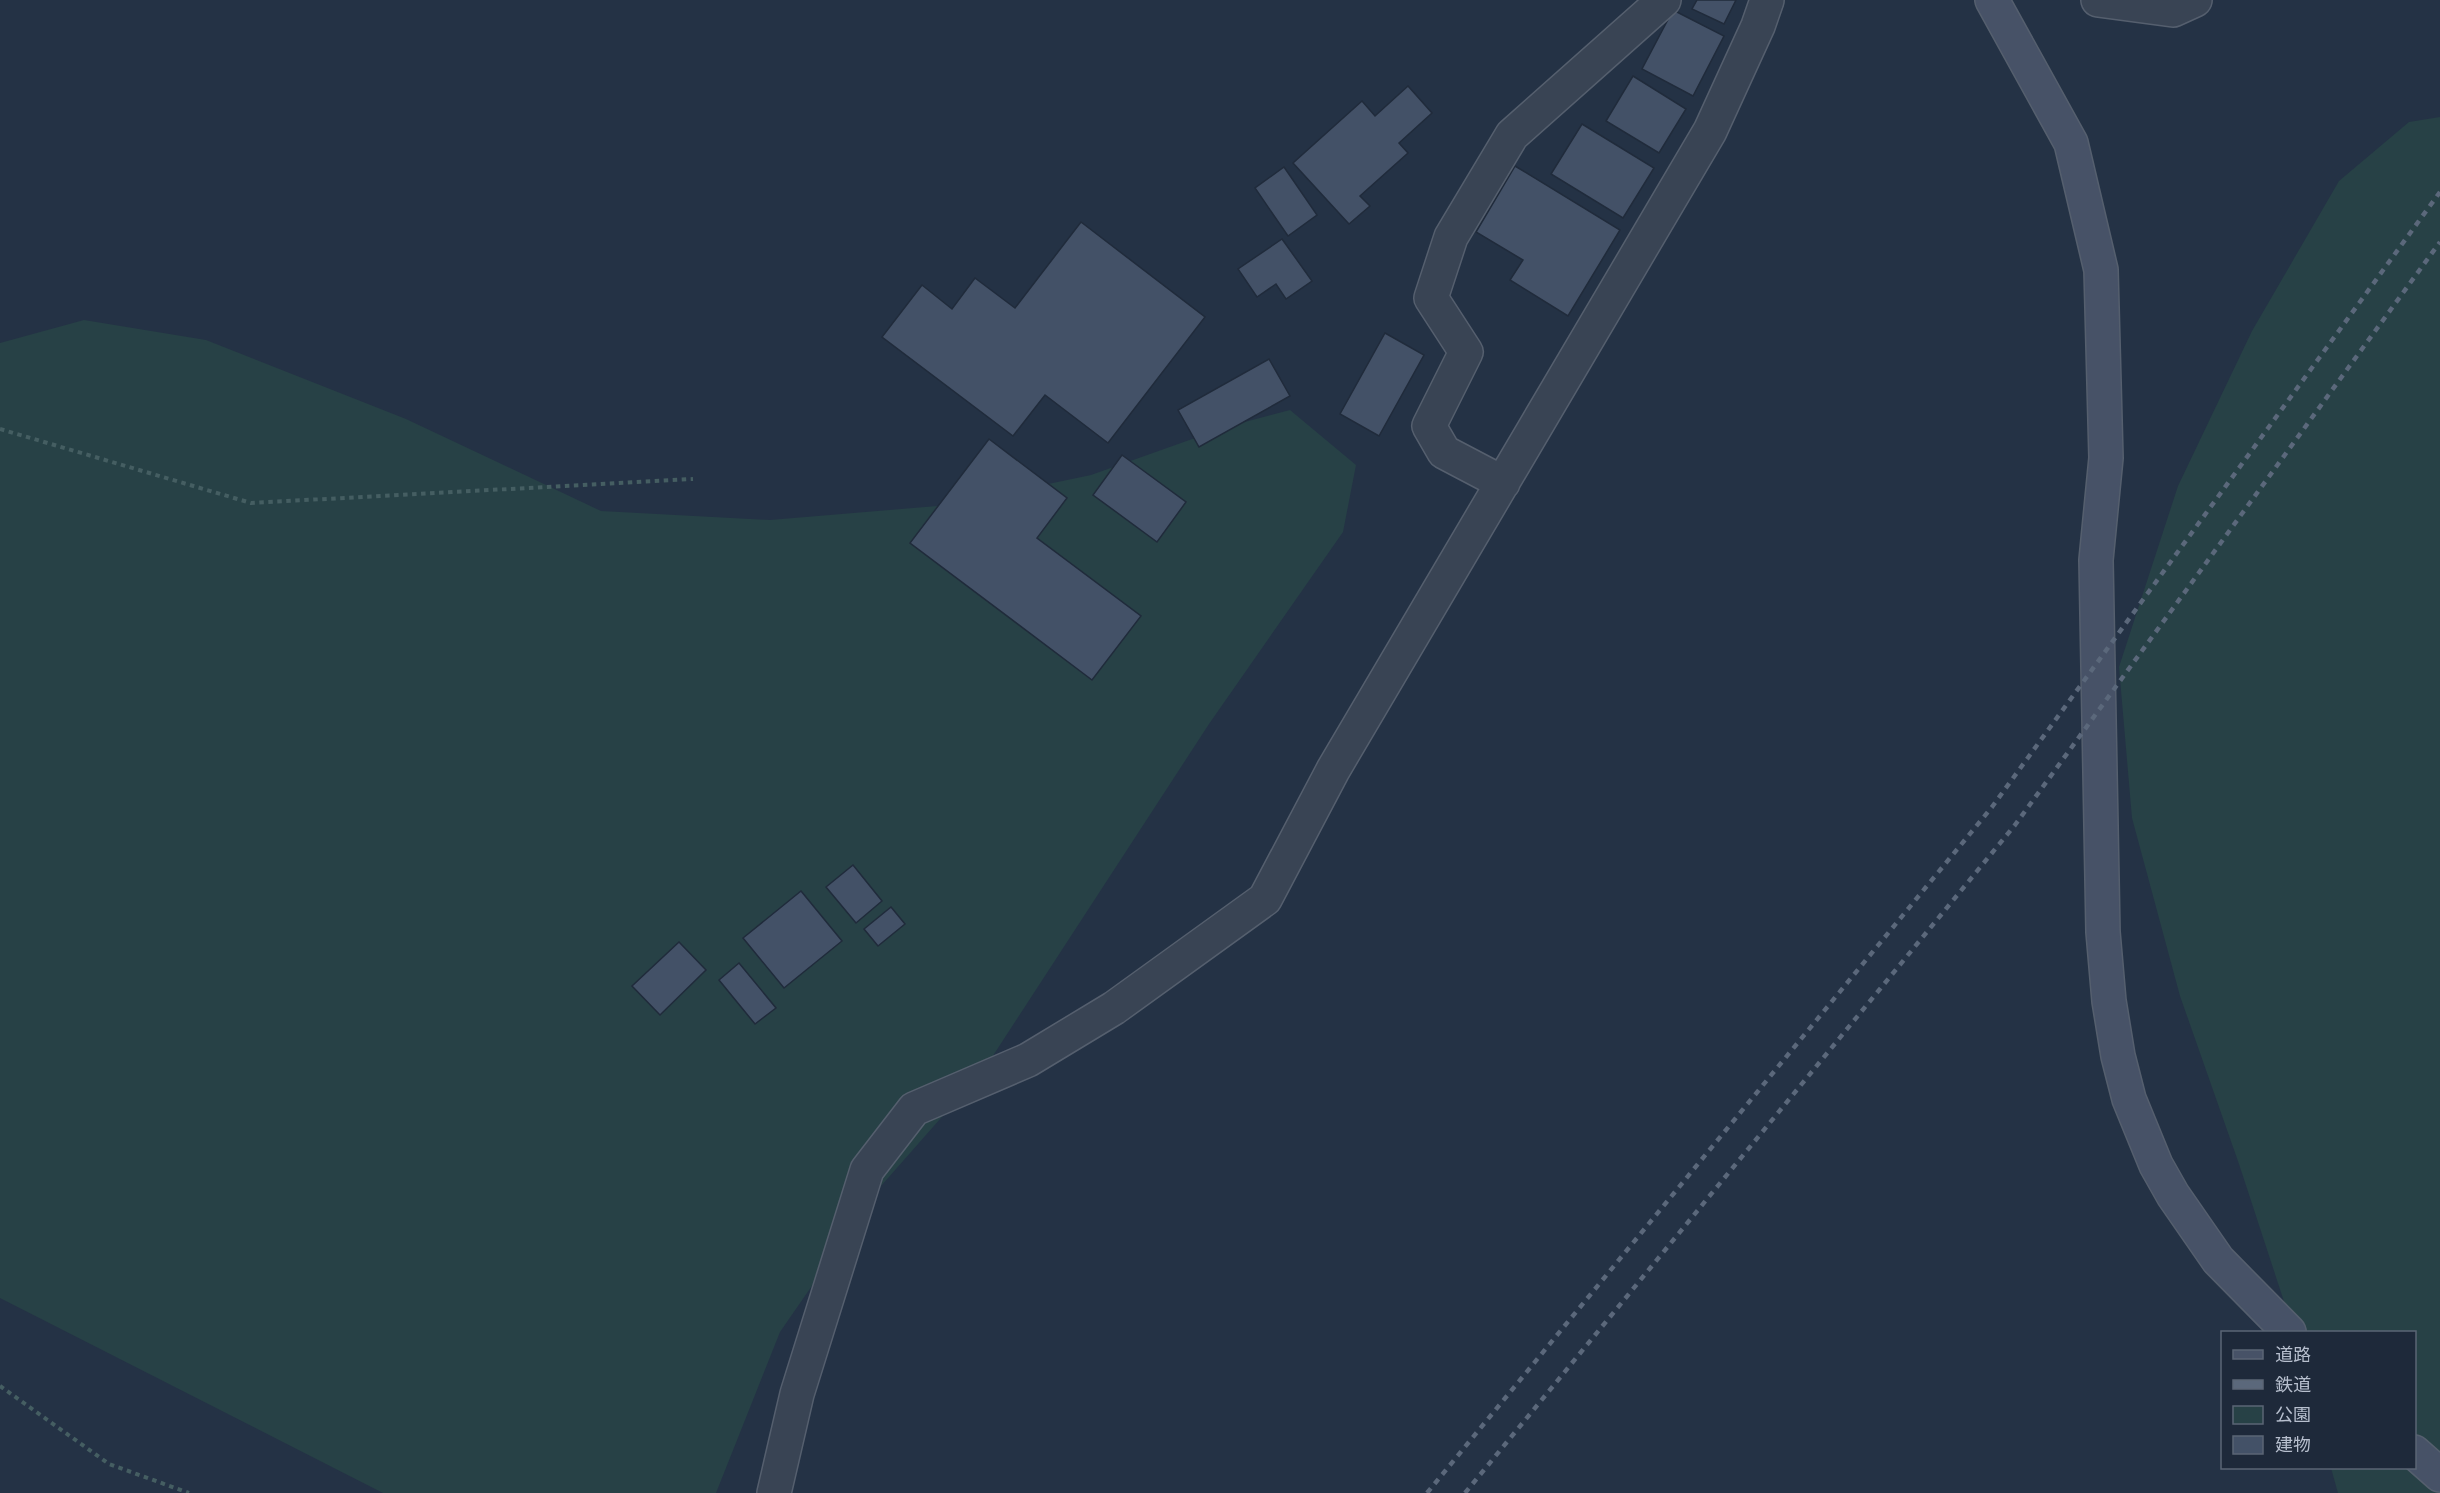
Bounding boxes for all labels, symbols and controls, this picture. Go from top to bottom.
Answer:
legend [2221,1331,2416,1469]
text: 道路 [2275,1344,2311,1366]
text: 鉄道 [2275,1374,2311,1396]
text: 公園 [2275,1404,2311,1426]
text: 建物 [2275,1434,2311,1456]

